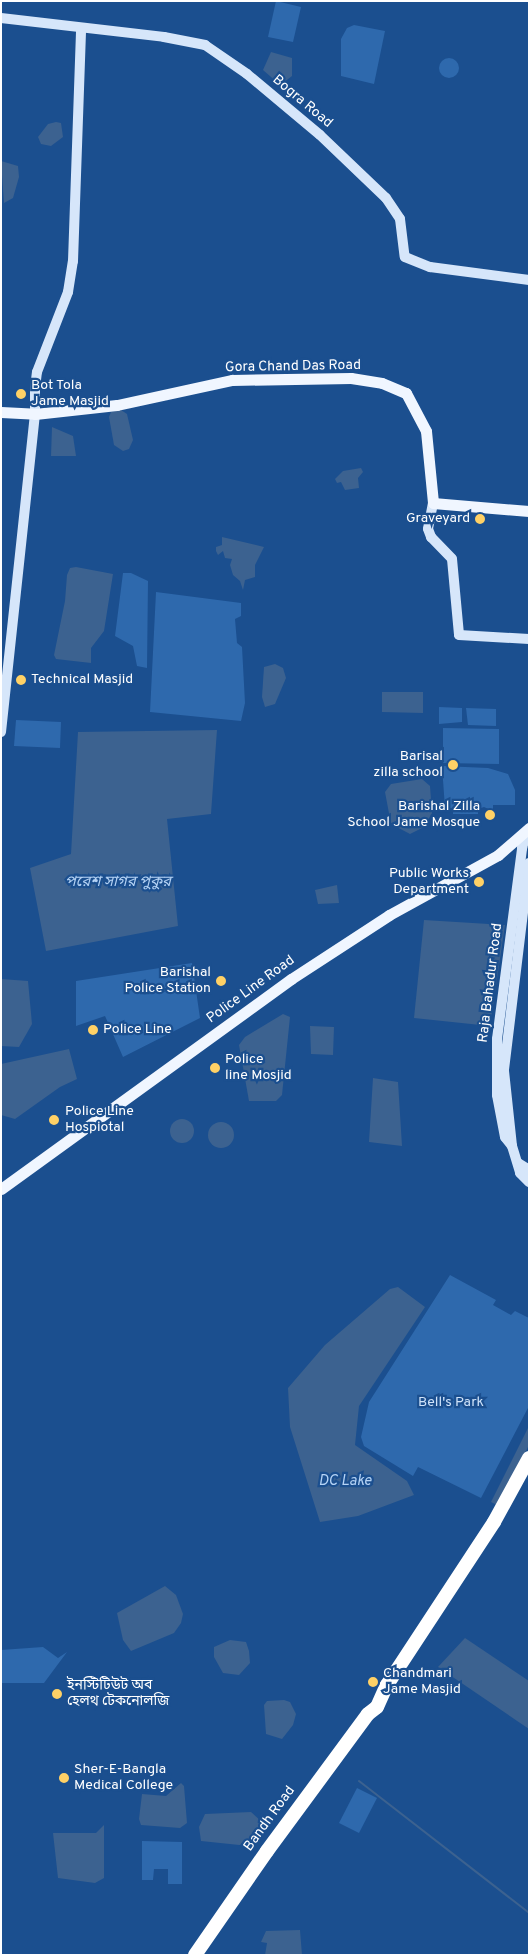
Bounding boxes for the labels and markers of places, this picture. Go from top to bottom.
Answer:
place label: Bot Tola Jame Masjid [31,378,109,411]
marker: Bot Tola Jame Masjid [15,388,27,400]
place label: Graveyard [406,511,470,527]
marker: Graveyard [474,513,486,525]
place label: Technical Masjid [31,672,133,688]
marker: Technical Masjid [15,674,27,686]
place label: Barisal zilla school [373,749,443,782]
marker: Barisal zilla school [447,759,459,771]
place label: Barishal Zilla School Jame Mosque [347,799,480,832]
marker: Barishal Zilla School Jame Mosque [484,809,496,821]
place label: Public Works Department [389,866,469,899]
marker: Public Works Department [473,876,485,888]
place label: Barishal Police Station [124,965,211,998]
marker: Barishal Police Station [215,975,227,987]
place label: Police Line [103,1022,172,1038]
marker: Police Line [87,1024,99,1036]
place label: Police line Mosjid [225,1052,292,1084]
marker: Police line Mosjid [209,1062,221,1074]
place label: Police Line Hospiotal [65,1104,134,1136]
marker: Police Line Hospiotal [47,1113,61,1127]
place label: Chandmari Jame Masjid [383,1666,461,1698]
marker: Chandmari Jame Masjid [367,1676,379,1688]
place label: ইনস্টিটিউট অব হেলথ টেকনোলজি [67,1678,169,1710]
marker: ইনস্টিটিউট অব হেলথ টেকনোলজি [51,1688,63,1700]
place label: Sher-E-Bangla Medical College [74,1762,173,1794]
marker: Sher-E-Bangla Medical College [58,1772,70,1784]

